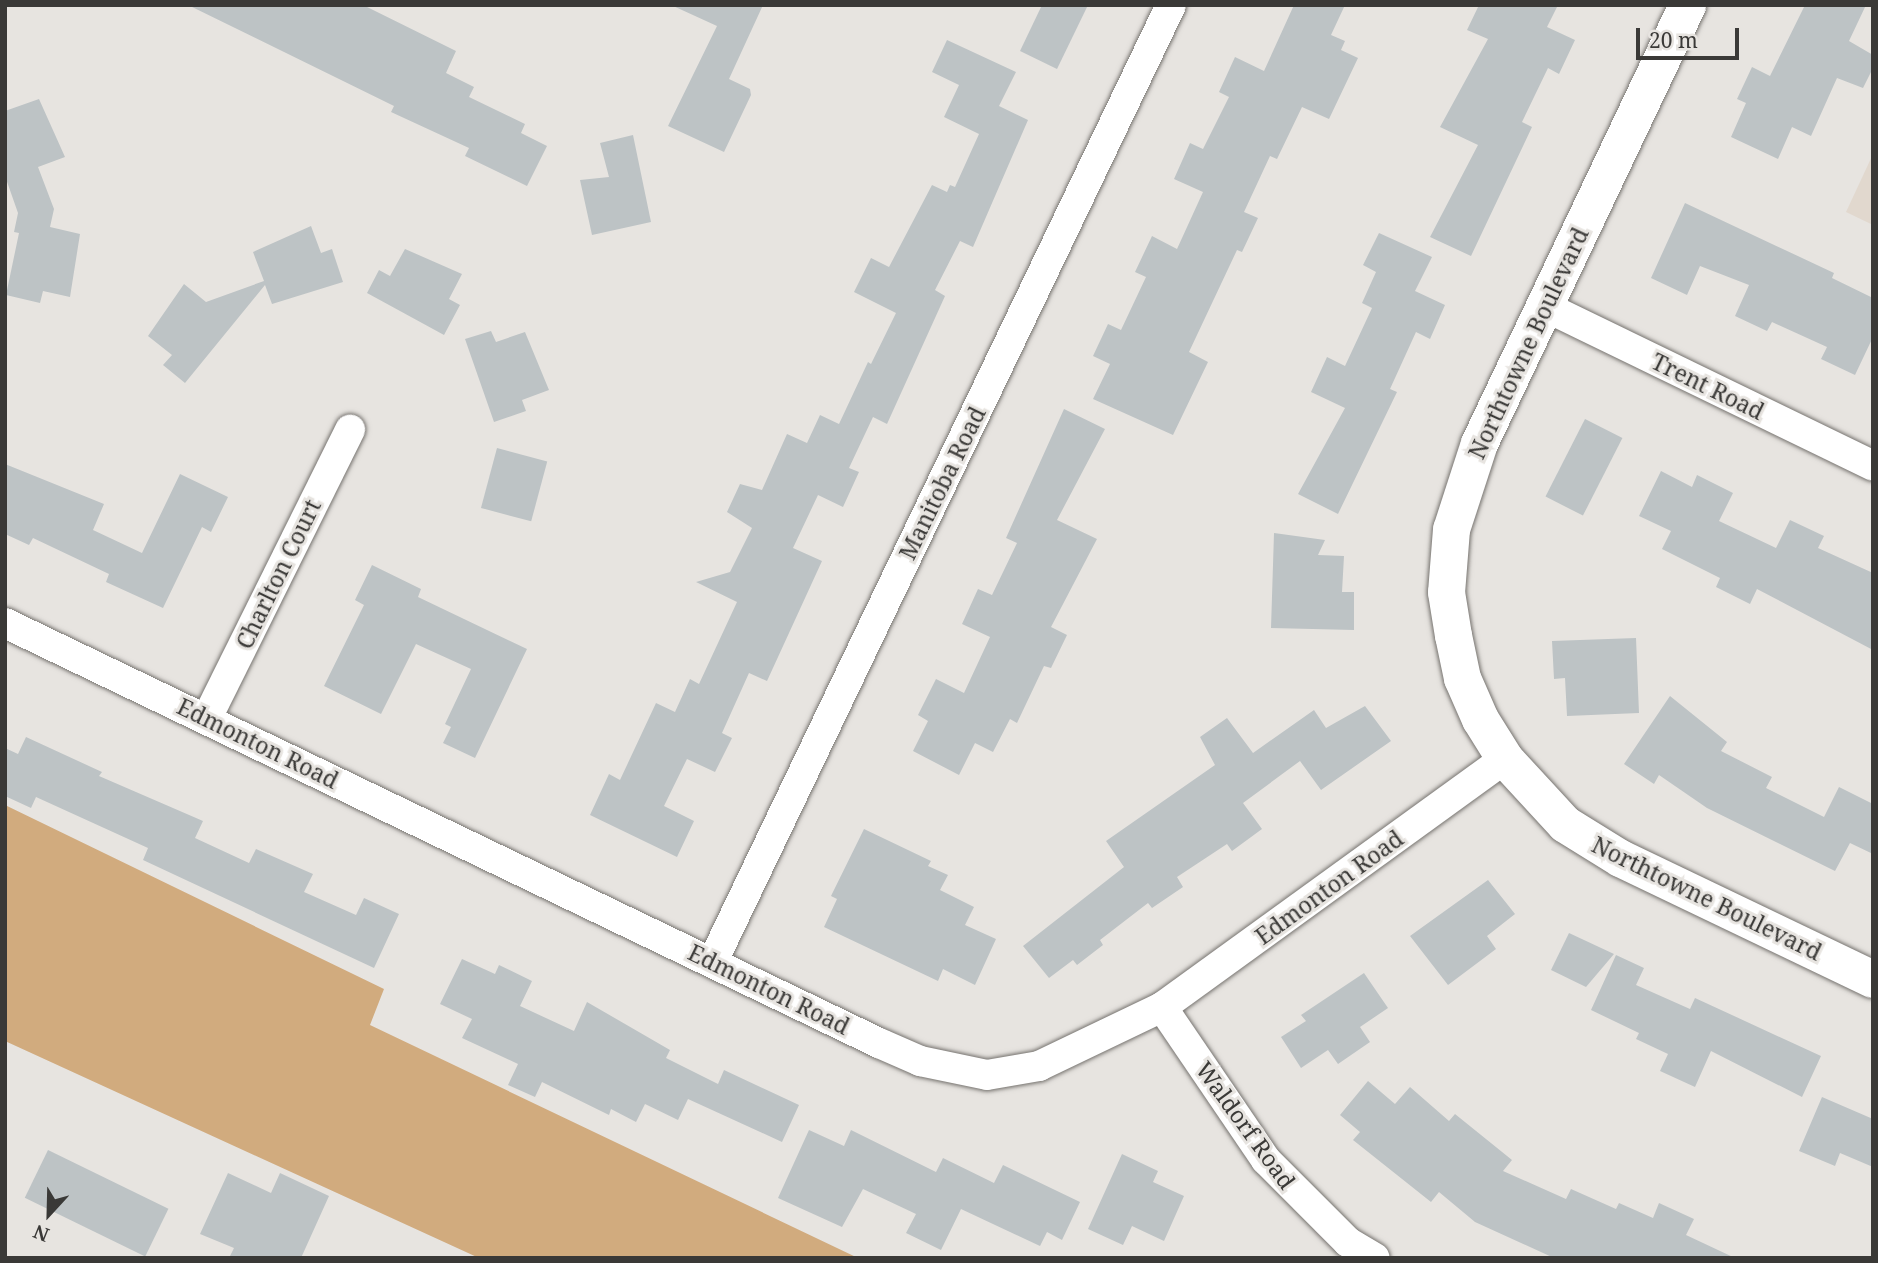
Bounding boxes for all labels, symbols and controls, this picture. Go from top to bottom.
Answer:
scale bar [1640,14,1743,58]
text: 20 m [1649,26,1698,54]
street label: Northtowne Boulevard [1462,223,1594,463]
street label: Trent Road [1647,347,1769,425]
street label: Manitoba Road [893,402,991,564]
street label: Charlton Court [230,495,326,653]
street label: Edmonton Road [173,692,343,794]
street label: Edmonton Road [1250,824,1408,950]
street label: Northtowne Boulevard [1588,830,1826,966]
street label: Edmonton Road [684,938,854,1040]
street label: Waldorf Road [1191,1056,1301,1194]
north arrow [14,1179,84,1249]
text: N [29,1219,53,1248]

